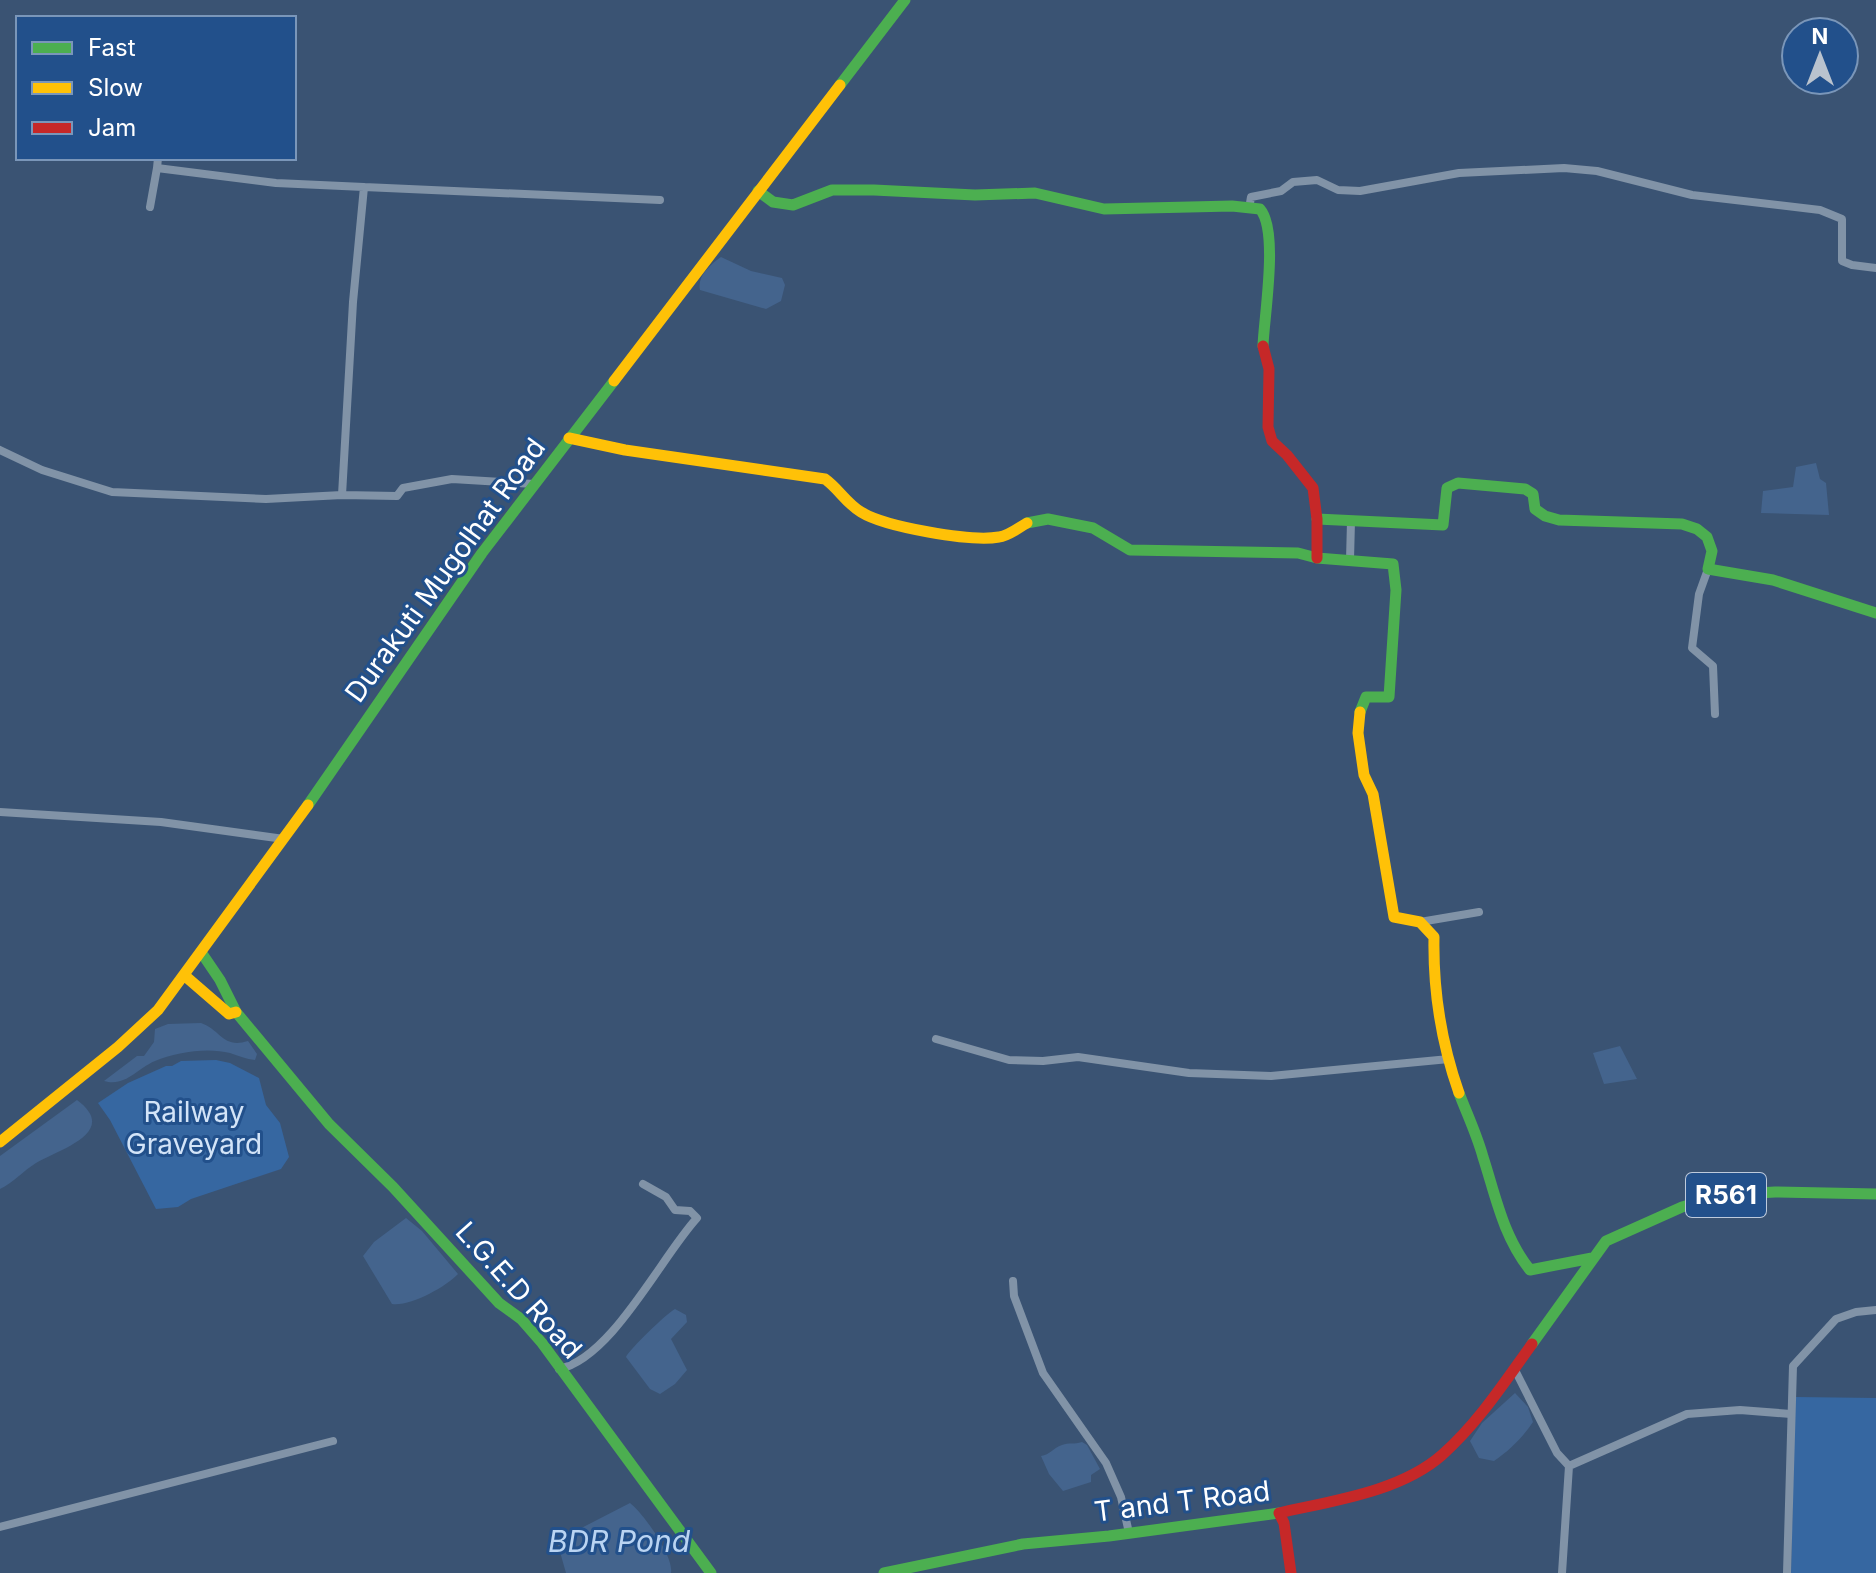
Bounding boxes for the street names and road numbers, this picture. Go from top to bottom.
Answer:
street label: Durakuti Mugolhat Road [338,431,552,709]
road number: R561 [1686,1173,1766,1217]
street label: L.G.E.D Road [449,1215,589,1365]
street label: T and T Road [1092,1473,1272,1529]

